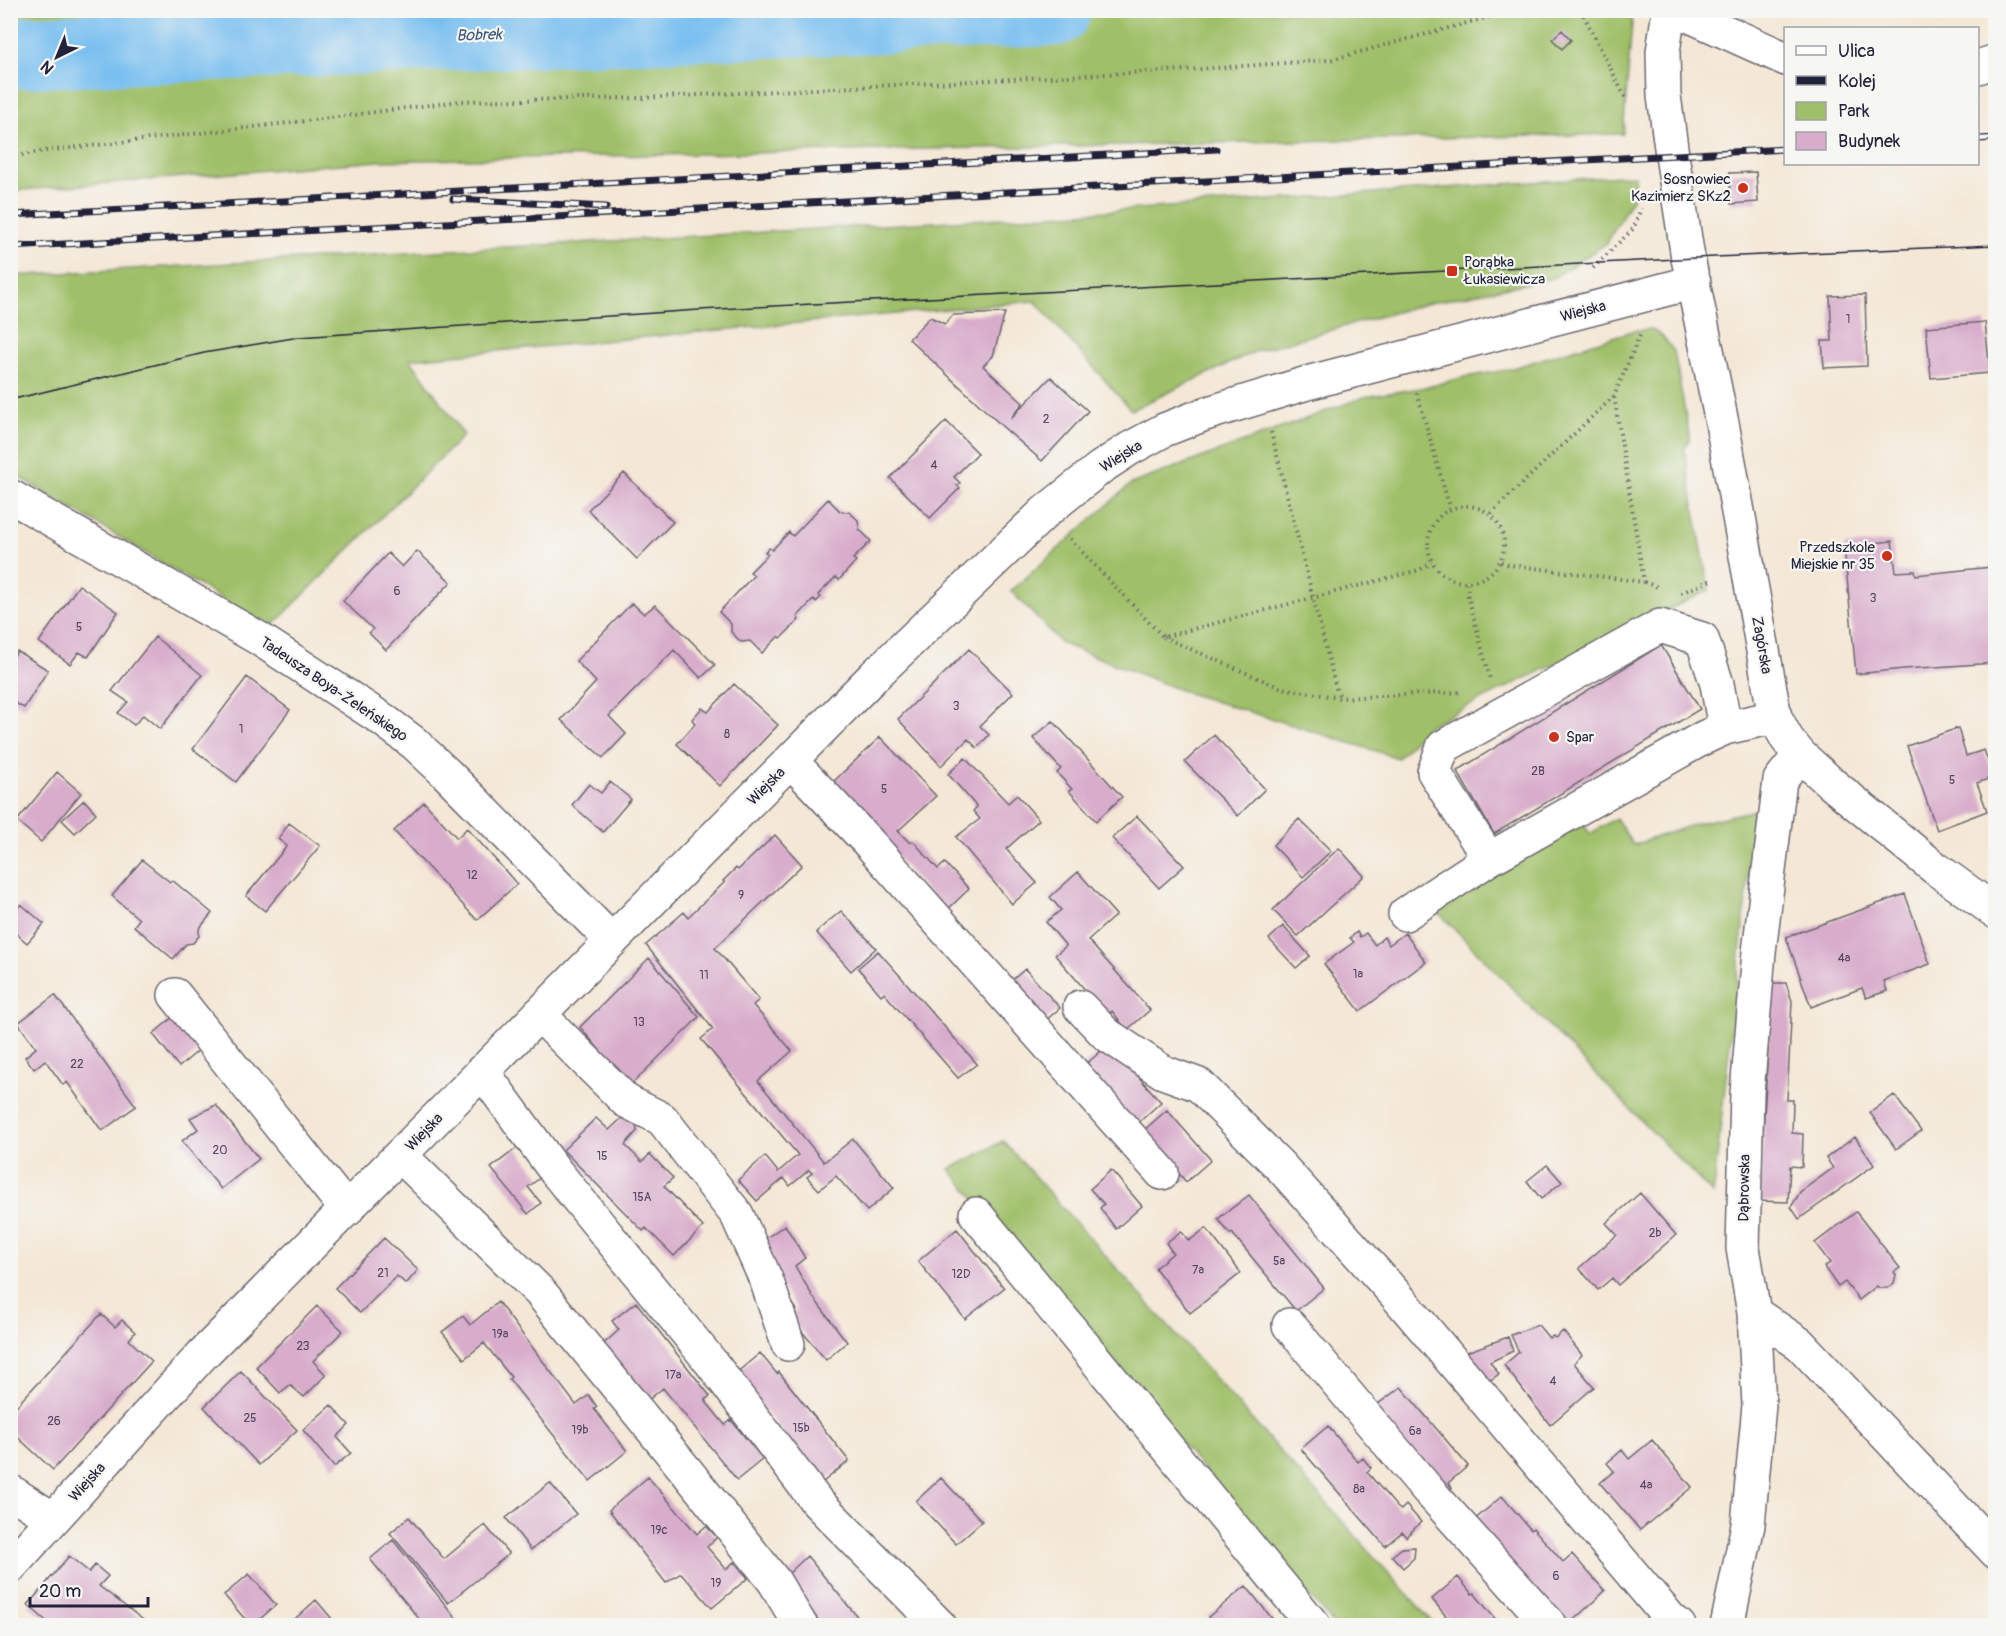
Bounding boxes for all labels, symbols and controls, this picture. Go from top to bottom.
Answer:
water label: Bobrek [456,24,503,46]
north arrow [27,27,87,87]
legend [1784,27,1979,165]
text: Ulica [1838,40,1875,63]
text: N [37,56,58,78]
text: Kolej [1838,70,1876,93]
text: Park [1838,100,1870,123]
text: Budynek [1838,130,1901,153]
place label: Sosnowiec Kazimierz SKz2 [1631,170,1731,206]
marker: Sosnowiec Kazimierz SKz2 [1736,181,1750,195]
place label: Porąbka Łukasiewicza [1463,253,1545,289]
marker: Porąbka Łukasiewicza [1445,264,1459,278]
street label: Wiejska [1558,296,1608,327]
house number: 1 [1846,312,1850,327]
house number: 2 [1043,412,1050,427]
street label: Wiejska [1097,436,1146,477]
house number: 4 [931,458,938,473]
place label: Przedszkole Miejskie nr 35 [1791,538,1876,574]
marker: Przedszkole Miejskie nr 35 [1880,549,1894,563]
house number: 6 [394,584,401,599]
house number: 3 [1870,591,1877,606]
street label: Zagórska [1747,615,1776,675]
house number: 5 [76,620,82,635]
street label: Tadeusza Boya-Żeleńskiego [256,633,411,746]
house number: 3 [953,699,960,714]
house number: 1 [239,722,243,737]
house number: 8 [724,727,730,742]
place label: Spar [1566,728,1595,747]
marker: Spar [1547,730,1561,744]
street label: Wiejska [743,763,789,809]
house number: 2B [1531,764,1545,779]
house number: 5 [1949,773,1955,788]
house number: 5 [881,782,887,797]
house number: 12 [466,868,478,883]
house number: 9 [738,888,744,903]
house number: 4a [1838,951,1851,966]
house number: 1a [1353,967,1364,982]
house number: 11 [699,968,709,983]
house number: 13 [633,1015,645,1030]
house number: 22 [70,1057,84,1072]
street label: Wiejska [401,1109,447,1156]
house number: 20 [213,1143,227,1158]
house number: 15 [596,1149,608,1164]
street label: Dąbrowska [1734,1154,1755,1222]
house number: 15A [633,1190,652,1205]
house number: 2b [1649,1226,1661,1241]
house number: 5a [1273,1254,1285,1269]
house number: 7a [1192,1263,1204,1278]
house number: 21 [377,1266,389,1281]
house number: 12D [952,1267,971,1282]
house number: 19a [492,1327,509,1342]
house number: 23 [296,1339,310,1354]
house number: 17a [665,1368,682,1383]
house number: 4 [1550,1374,1557,1389]
house number: 25 [243,1411,257,1426]
house number: 26 [47,1414,61,1429]
house number: 15b [792,1421,810,1436]
house number: 19b [572,1423,588,1438]
house number: 6a [1409,1424,1422,1439]
street label: Wiejska [65,1459,110,1506]
house number: 4a [1640,1478,1653,1493]
house number: 8a [1353,1482,1365,1497]
house number: 19c [651,1523,667,1538]
house number: 6 [1553,1569,1560,1584]
scale bar [30,1570,148,1608]
house number: 19 [711,1576,721,1591]
text: 20 m [39,1580,81,1603]

